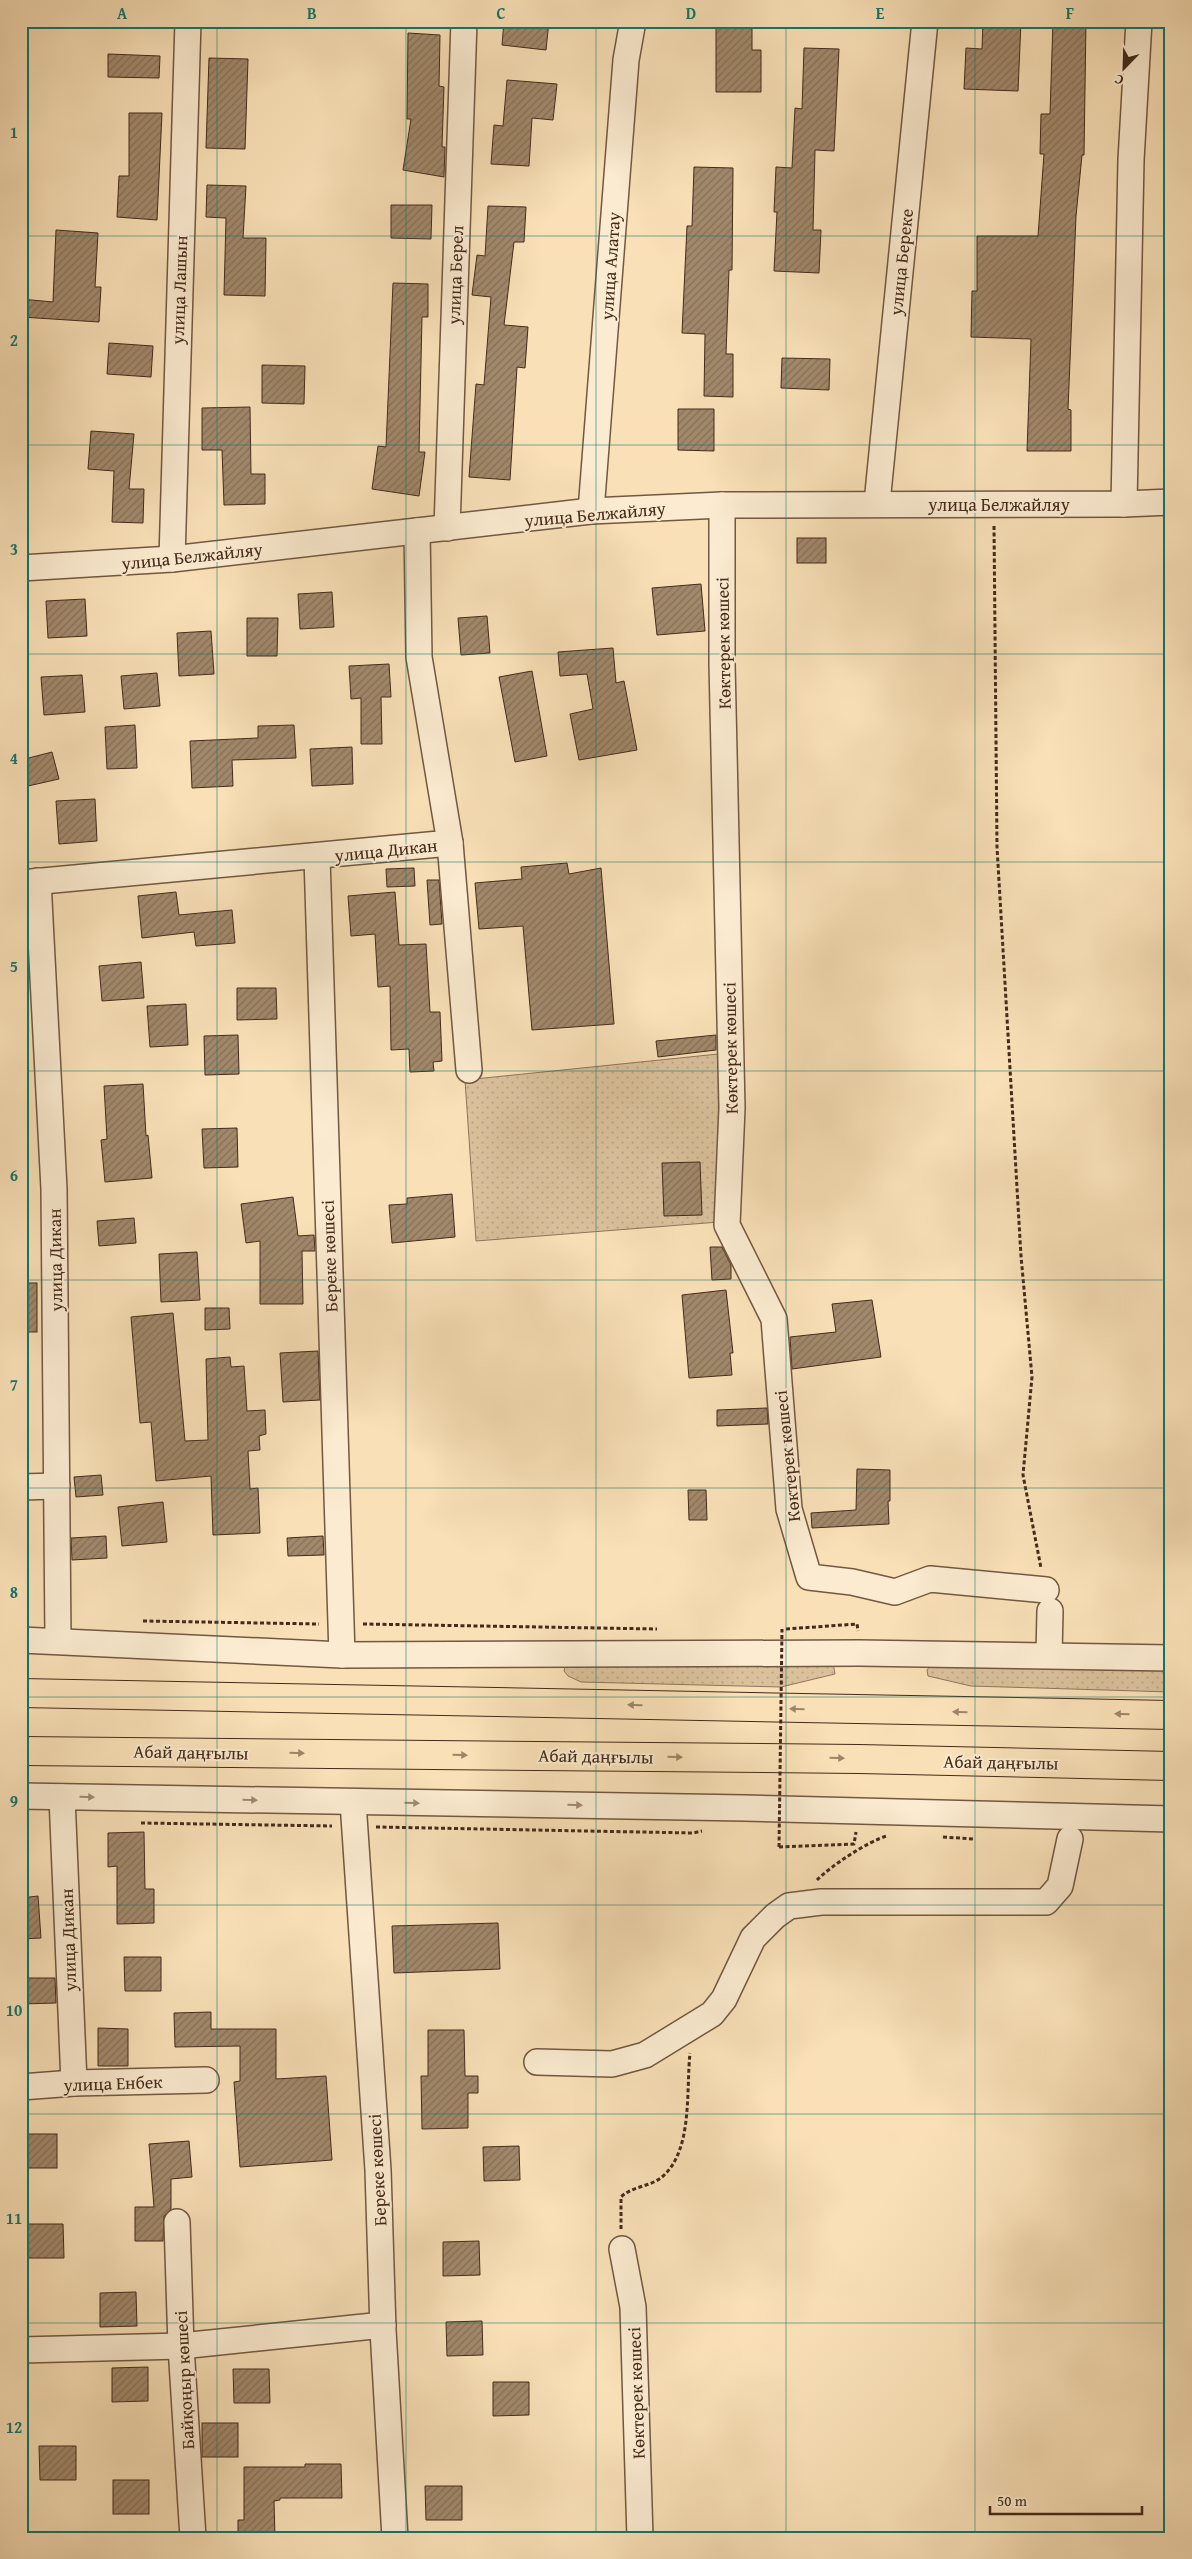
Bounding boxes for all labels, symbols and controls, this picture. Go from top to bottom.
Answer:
text: A [117,1,128,25]
text: B [307,1,317,25]
text: C [496,1,506,25]
text: D [686,1,696,25]
text: E [876,1,885,25]
text: F [1066,1,1074,25]
north arrow [1100,42,1150,92]
text: С [1111,69,1126,91]
text: 1 [10,120,18,144]
street label: улица Береке [882,207,920,318]
street label: улица Алатау [593,211,627,322]
street label: улица Берел [440,225,470,326]
street label: улица Лашын [164,235,194,346]
text: 2 [10,328,18,352]
street label: улица Белжайляу [927,491,1070,518]
street label: улица Белжайляу [522,494,667,534]
street label: улица Белжайляу [119,535,264,577]
text: 3 [10,537,18,561]
street label: Көктерек көшесі [708,577,738,709]
text: 4 [10,746,18,770]
street label: улица Дикан [332,831,439,869]
text: 5 [10,954,18,978]
street label: Көктерек көшесі [715,982,745,1114]
text: 6 [10,1163,18,1187]
street label: Береке көшесі [314,1199,344,1313]
street label: улица Дикан [41,1208,69,1313]
text: 7 [10,1372,18,1396]
street label: Көктерек көшесі [767,1389,807,1523]
text: 8 [10,1580,18,1604]
one-way arrow [626,1701,642,1709]
one-way arrow [789,1705,805,1713]
one-way arrow [951,1708,967,1716]
one-way arrow [1114,1710,1130,1718]
street label: Абай даңғылы [133,1737,249,1767]
street label: Абай даңғылы [538,1741,654,1771]
street label: Абай даңғылы [943,1747,1059,1777]
one-way arrow [290,1750,306,1758]
one-way arrow [452,1751,468,1759]
one-way arrow [667,1753,683,1761]
one-way arrow [830,1754,846,1762]
text: 9 [10,1789,18,1813]
one-way arrow [80,1793,96,1801]
one-way arrow [242,1796,258,1804]
one-way arrow [405,1799,421,1807]
one-way arrow [567,1801,583,1809]
street label: улица Дикан [53,1888,83,1993]
text: 10 [6,1998,22,2022]
street label: улица Енбек [62,2068,164,2098]
street label: Береке көшесі [361,2113,393,2227]
text: 11 [6,2206,22,2230]
street label: Байқоңыр көшесі [167,2310,201,2450]
street label: Көктерек көшесі [620,2327,652,2459]
text: 12 [6,2415,22,2439]
scale bar [990,2484,1142,2516]
text: 50 m [997,2490,1028,2511]

